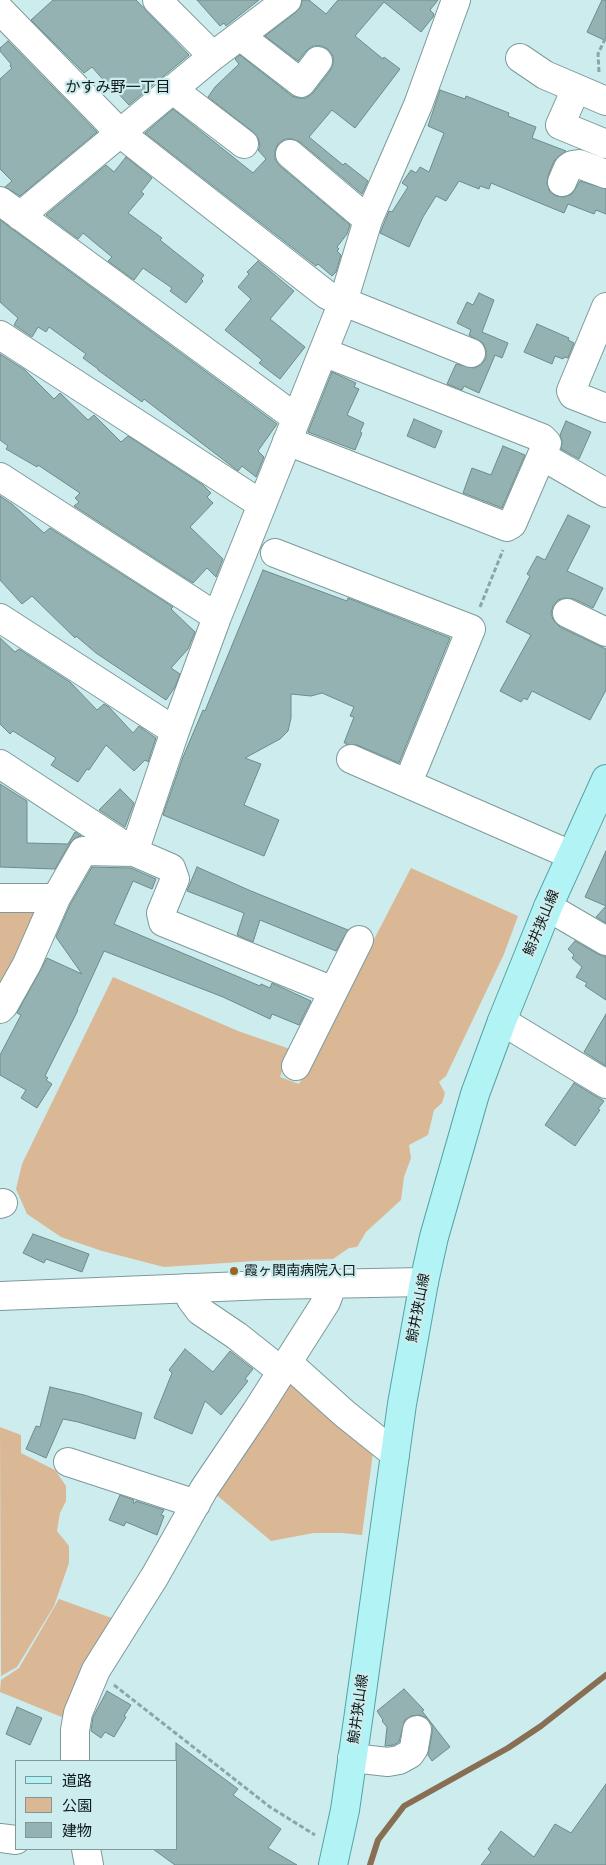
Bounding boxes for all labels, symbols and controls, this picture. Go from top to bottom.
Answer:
district label: かすみ野一丁目 [66,79,170,97]
street label: 鯨井狭山線 [521,888,563,958]
place label: 霞ヶ関南病院入口 [244,1263,356,1279]
marker: 霞ヶ関南病院入口 [228,1265,240,1277]
street label: 鯨井狭山線 [404,1272,434,1344]
street label: 鯨井狭山線 [346,1673,372,1745]
legend [15,1760,178,1850]
text: 道路 [62,1771,92,1791]
text: 公園 [62,1796,92,1816]
text: 建物 [62,1821,92,1841]

